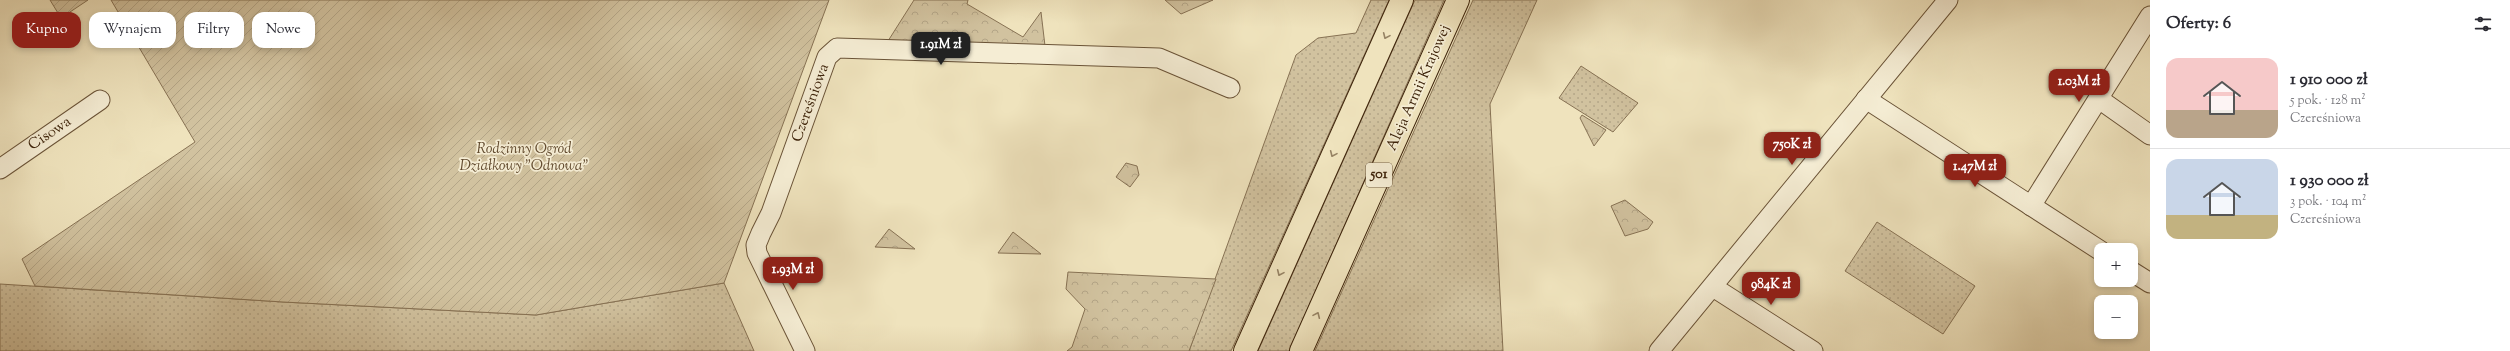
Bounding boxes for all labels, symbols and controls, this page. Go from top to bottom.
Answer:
chip: Kupno [12,12,81,48]
chip: Wynajem [89,12,176,48]
chip: Filtry [184,12,244,48]
chip: Nowe [252,12,315,48]
text: Oferty: 6 [2166,12,2231,36]
icon: filters [2472,13,2494,35]
street label: Aleja Armii Krajowej [1382,22,1456,154]
pin: 1.91M zł [900,32,982,66]
one-way arrow [1383,32,1391,39]
text: 1.91M zł [920,36,962,54]
street label: Czereśniowa [787,61,835,145]
text: 1 910 000 zł [2290,68,2368,92]
pin: 1.03M zł [2038,69,2120,103]
text: 1.03M zł [2058,73,2100,91]
icon: home [2198,74,2246,122]
text: 5 pok. · 128 m² [2290,92,2366,110]
text: Czereśniowa [2290,110,2361,128]
street label: Cisowa [24,112,76,156]
pin: 750K zł [1755,132,1829,166]
text: 750K zł [1773,136,1811,154]
park label: Rodzinny Ogród Działkowy "Odnowa" [459,139,589,177]
one-way arrow [1330,150,1338,158]
pin: 1.47M zł [1934,154,2016,188]
text: 1.47M zł [1953,158,1997,176]
road number: 501 [1366,163,1392,187]
text: 1 930 000 zł [2290,169,2369,193]
icon: home [2198,175,2246,223]
text: 3 pok. · 104 m² [2290,193,2366,211]
text: Czereśniowa [2290,211,2361,229]
map controls [2094,243,2138,339]
button: + [2094,243,2138,287]
pin: 1.93M zł [752,257,834,291]
text: 1.93M zł [772,261,814,279]
one-way arrow [1277,268,1285,276]
pin: 984K zł [1734,272,1808,306]
text: 984K zł [1751,276,1791,294]
button: − [2094,295,2138,339]
one-way arrow [1312,312,1320,319]

